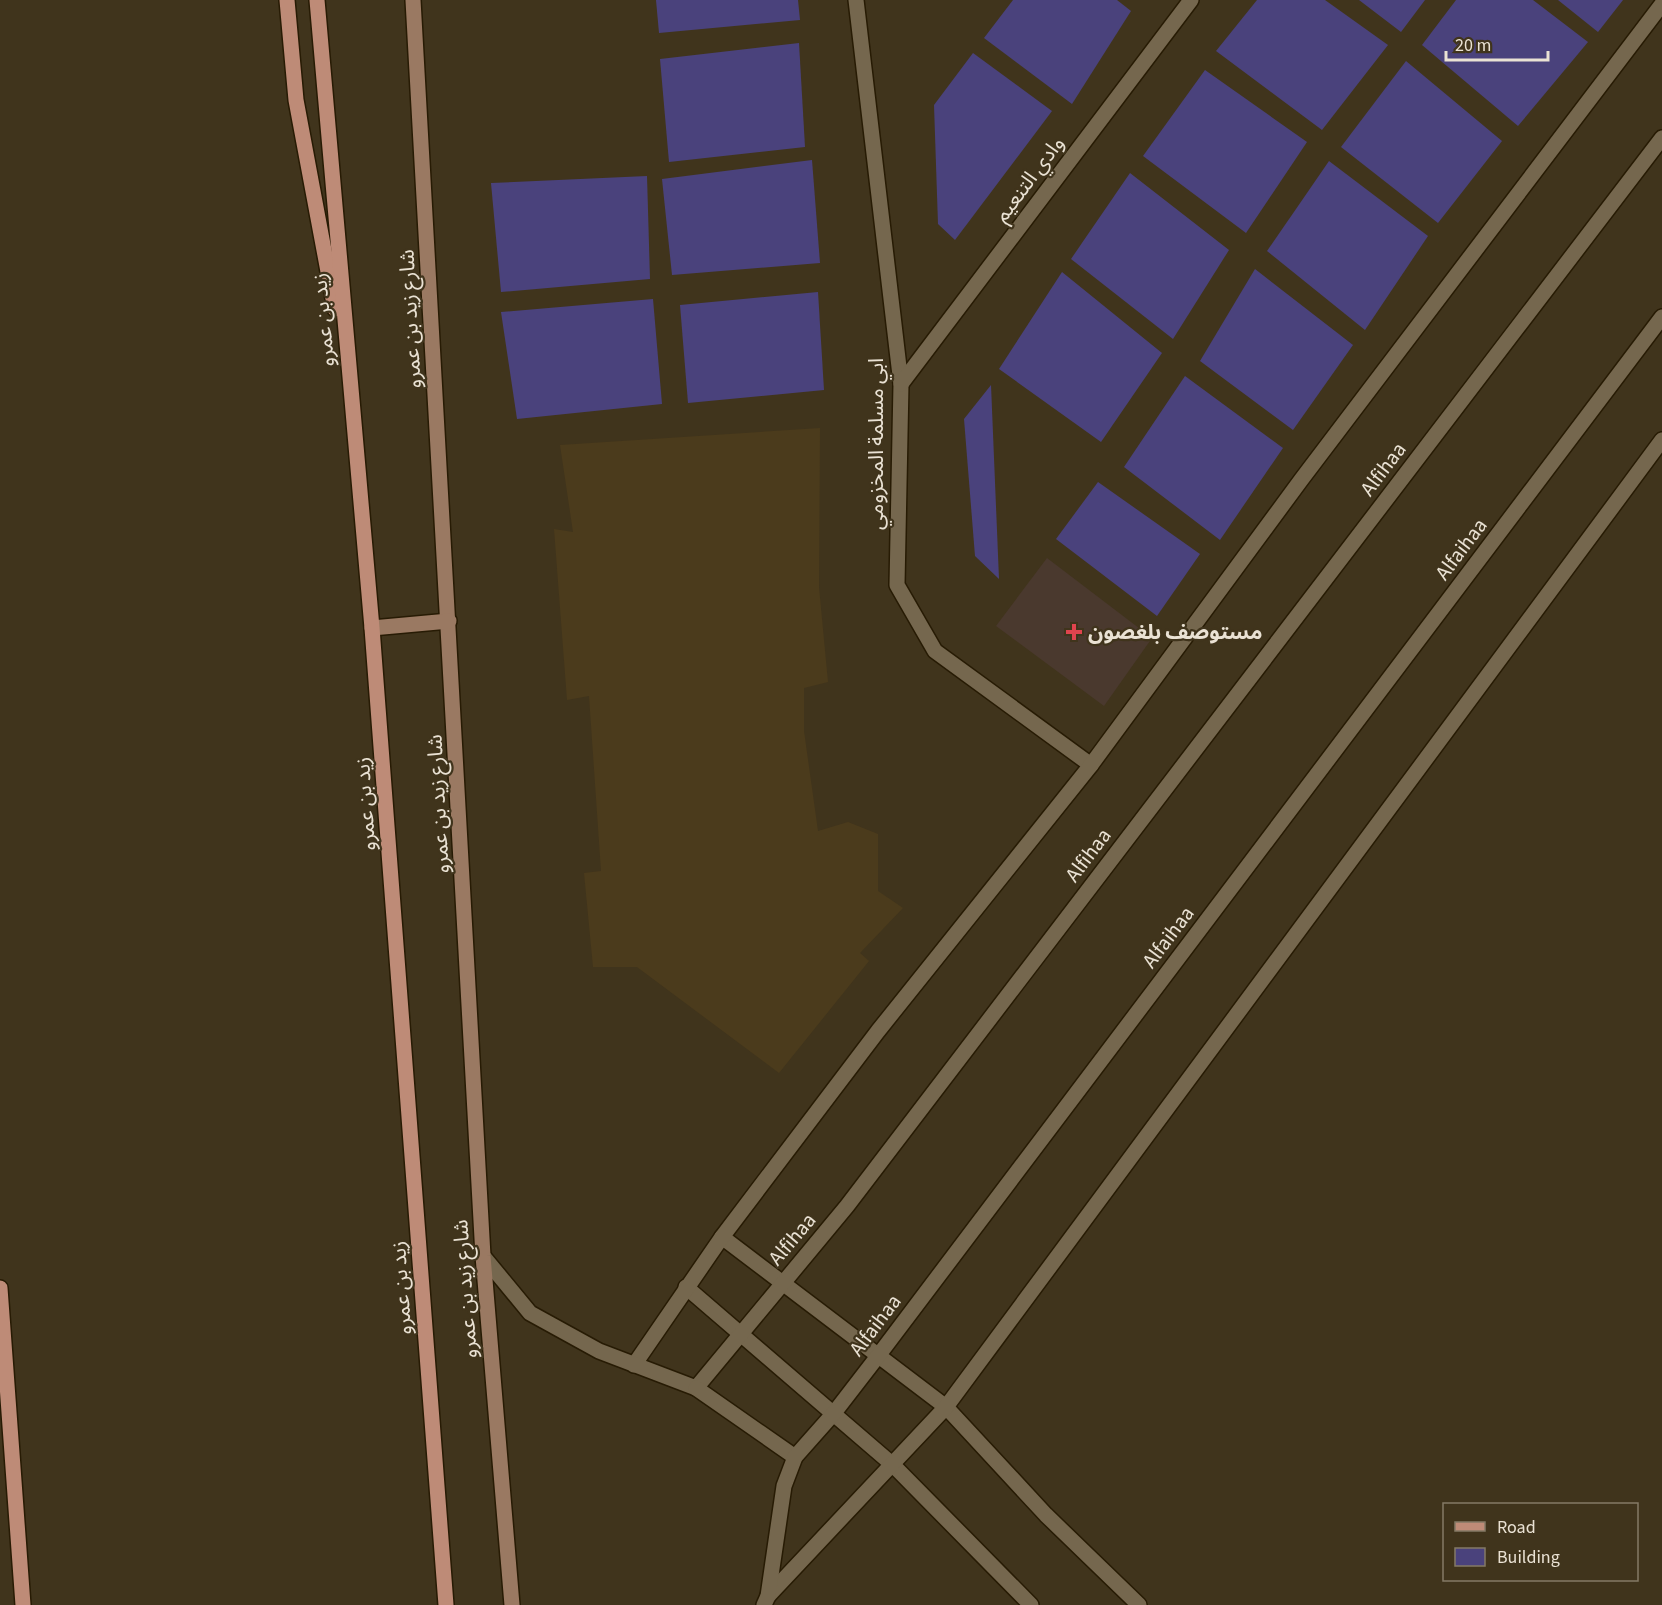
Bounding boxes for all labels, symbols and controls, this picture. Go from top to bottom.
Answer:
scale bar [1446,24,1548,62]
text: 20 m [1455,33,1491,58]
street label: وادي التنعيم [987,130,1072,229]
street label: شارع زيد بن عمرو [391,249,429,389]
street label: زيد بن عمرو [304,272,342,368]
street label: ابي مسلمة المخزومي [861,358,892,530]
street label: Alfihaa [1353,436,1413,502]
street label: Alfaihaa [1428,512,1494,586]
place label: مستوصف بلغصون [1088,617,1262,647]
marker: مستوصف بلغصون [1065,623,1083,641]
street label: شارع زيد بن عمرو [419,734,457,874]
street label: زيد بن عمرو [347,756,383,852]
street label: Alfihaa [1058,822,1118,888]
street label: Alfaihaa [1135,900,1201,974]
street label: Alfihaa [761,1206,823,1272]
street label: شارع زيد بن عمرو [445,1218,485,1360]
street label: زيد بن عمرو [383,1240,419,1336]
street label: Alfaihaa [842,1288,908,1362]
legend [1443,1503,1638,1581]
text: Road [1497,1515,1536,1540]
text: Building [1497,1545,1560,1570]

